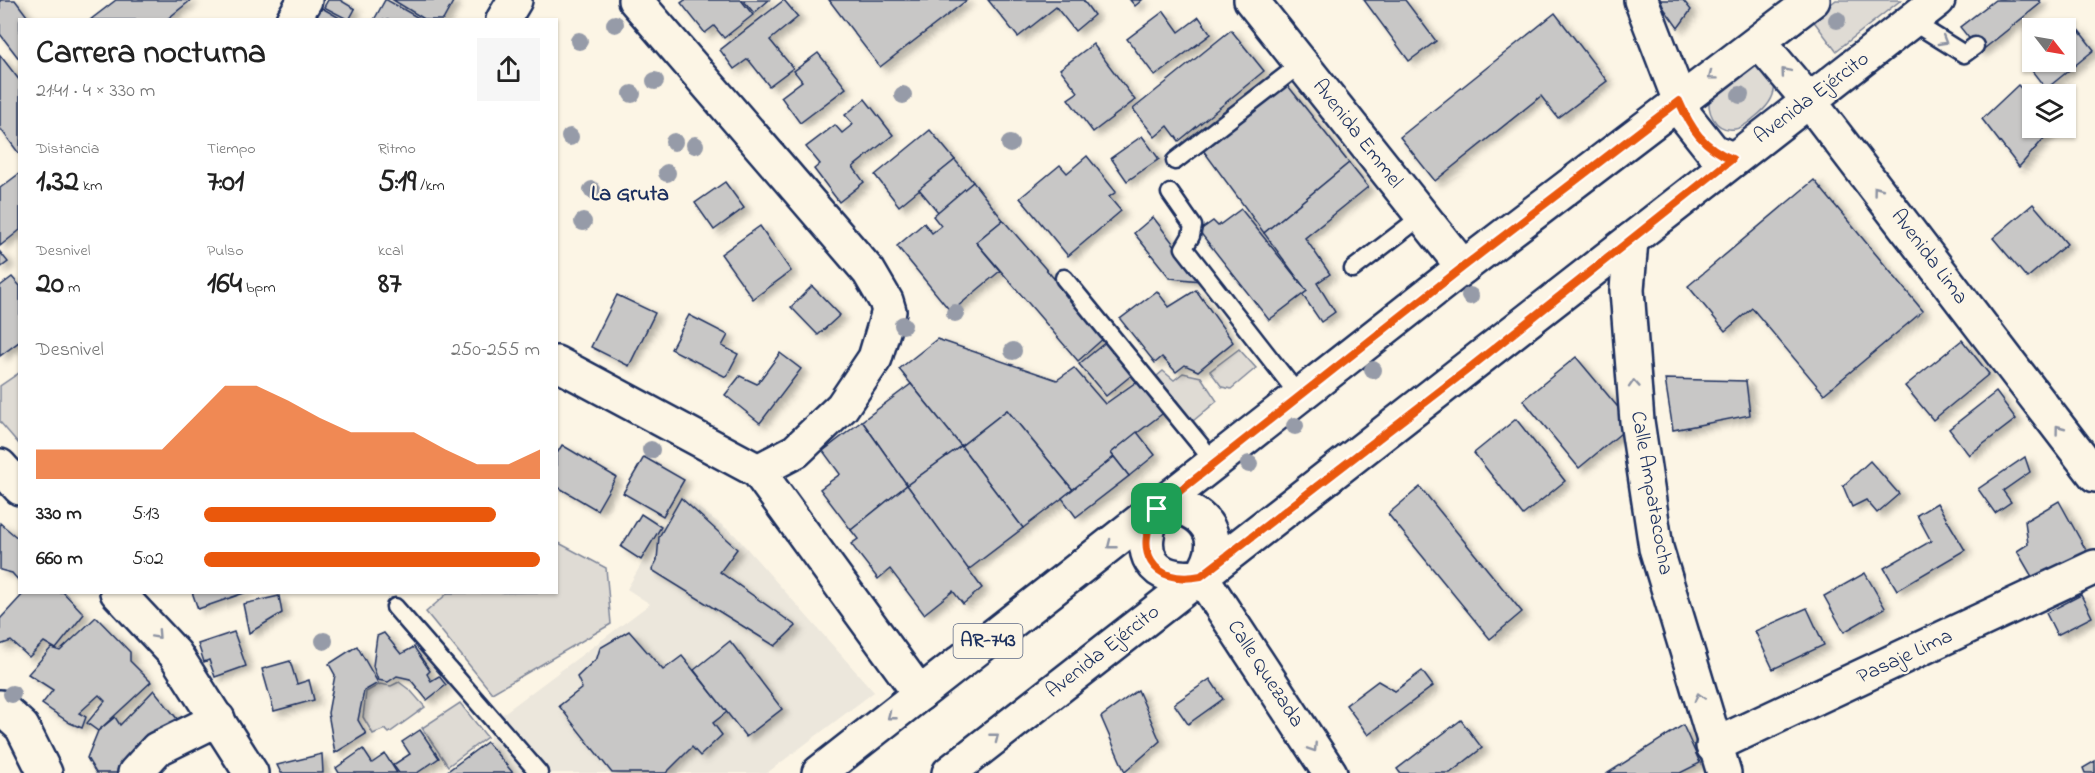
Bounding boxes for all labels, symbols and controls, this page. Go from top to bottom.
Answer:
north arrow [2022,18,2076,72]
map controls [2022,18,2076,138]
text: Carrera nocturna [36,30,266,78]
one-way arrow [1937,33,1947,45]
button: share [477,38,540,101]
street label: Avenida Ejército [1748,45,1876,151]
one-way arrow [1781,68,1792,79]
one-way arrow [1708,69,1719,80]
street label: Avenida Emmel [1305,73,1409,195]
text: 21:41 · 4 × 330 m [36,77,155,106]
button: layers [2022,84,2076,138]
text: Distancia [36,137,99,161]
text: Tiempo [207,137,256,161]
text: Ritmo [378,137,416,161]
text: 1.32 [36,161,79,205]
text: 7:01 [207,161,244,205]
text: 5:19 [378,161,416,205]
text: km [79,174,102,198]
text: /km [416,174,445,198]
district label: La Gruta [591,179,669,211]
one-way arrow [1874,186,1885,197]
street label: Avenida Lima [1883,203,1975,311]
text: Desnivel [36,239,90,263]
text: Pulso [207,239,244,263]
text: kcal [378,239,403,263]
text: 20 [36,263,64,307]
text: 164 [207,263,242,307]
text: 87 [378,263,402,307]
text: m [64,276,80,300]
text: bpm [242,276,276,300]
text: Desnivel [36,336,104,365]
text: 250–255 m [451,336,540,365]
one-way arrow [1628,380,1641,389]
street label: Calle Ampatacocha [1622,409,1680,577]
one-way arrow [2056,424,2067,435]
pin [1131,483,1182,534]
icon: arrive [1140,492,1173,525]
text: 330 m [36,500,82,529]
text: 5:13 [132,500,160,529]
one-way arrow [1107,537,1118,548]
text: 660 m [36,545,83,574]
text: 5:02 [132,545,164,574]
street label: Avenida Ejército [1040,598,1166,706]
street label: Calle Quezada [1219,614,1311,734]
street label: Pasaje Lima [1852,622,1958,692]
road number: AR-743 [954,624,1022,658]
one-way arrow [150,628,161,639]
one-way arrow [1694,692,1706,703]
one-way arrow [887,709,898,720]
one-way arrow [989,733,1000,744]
one-way arrow [1306,742,1318,752]

